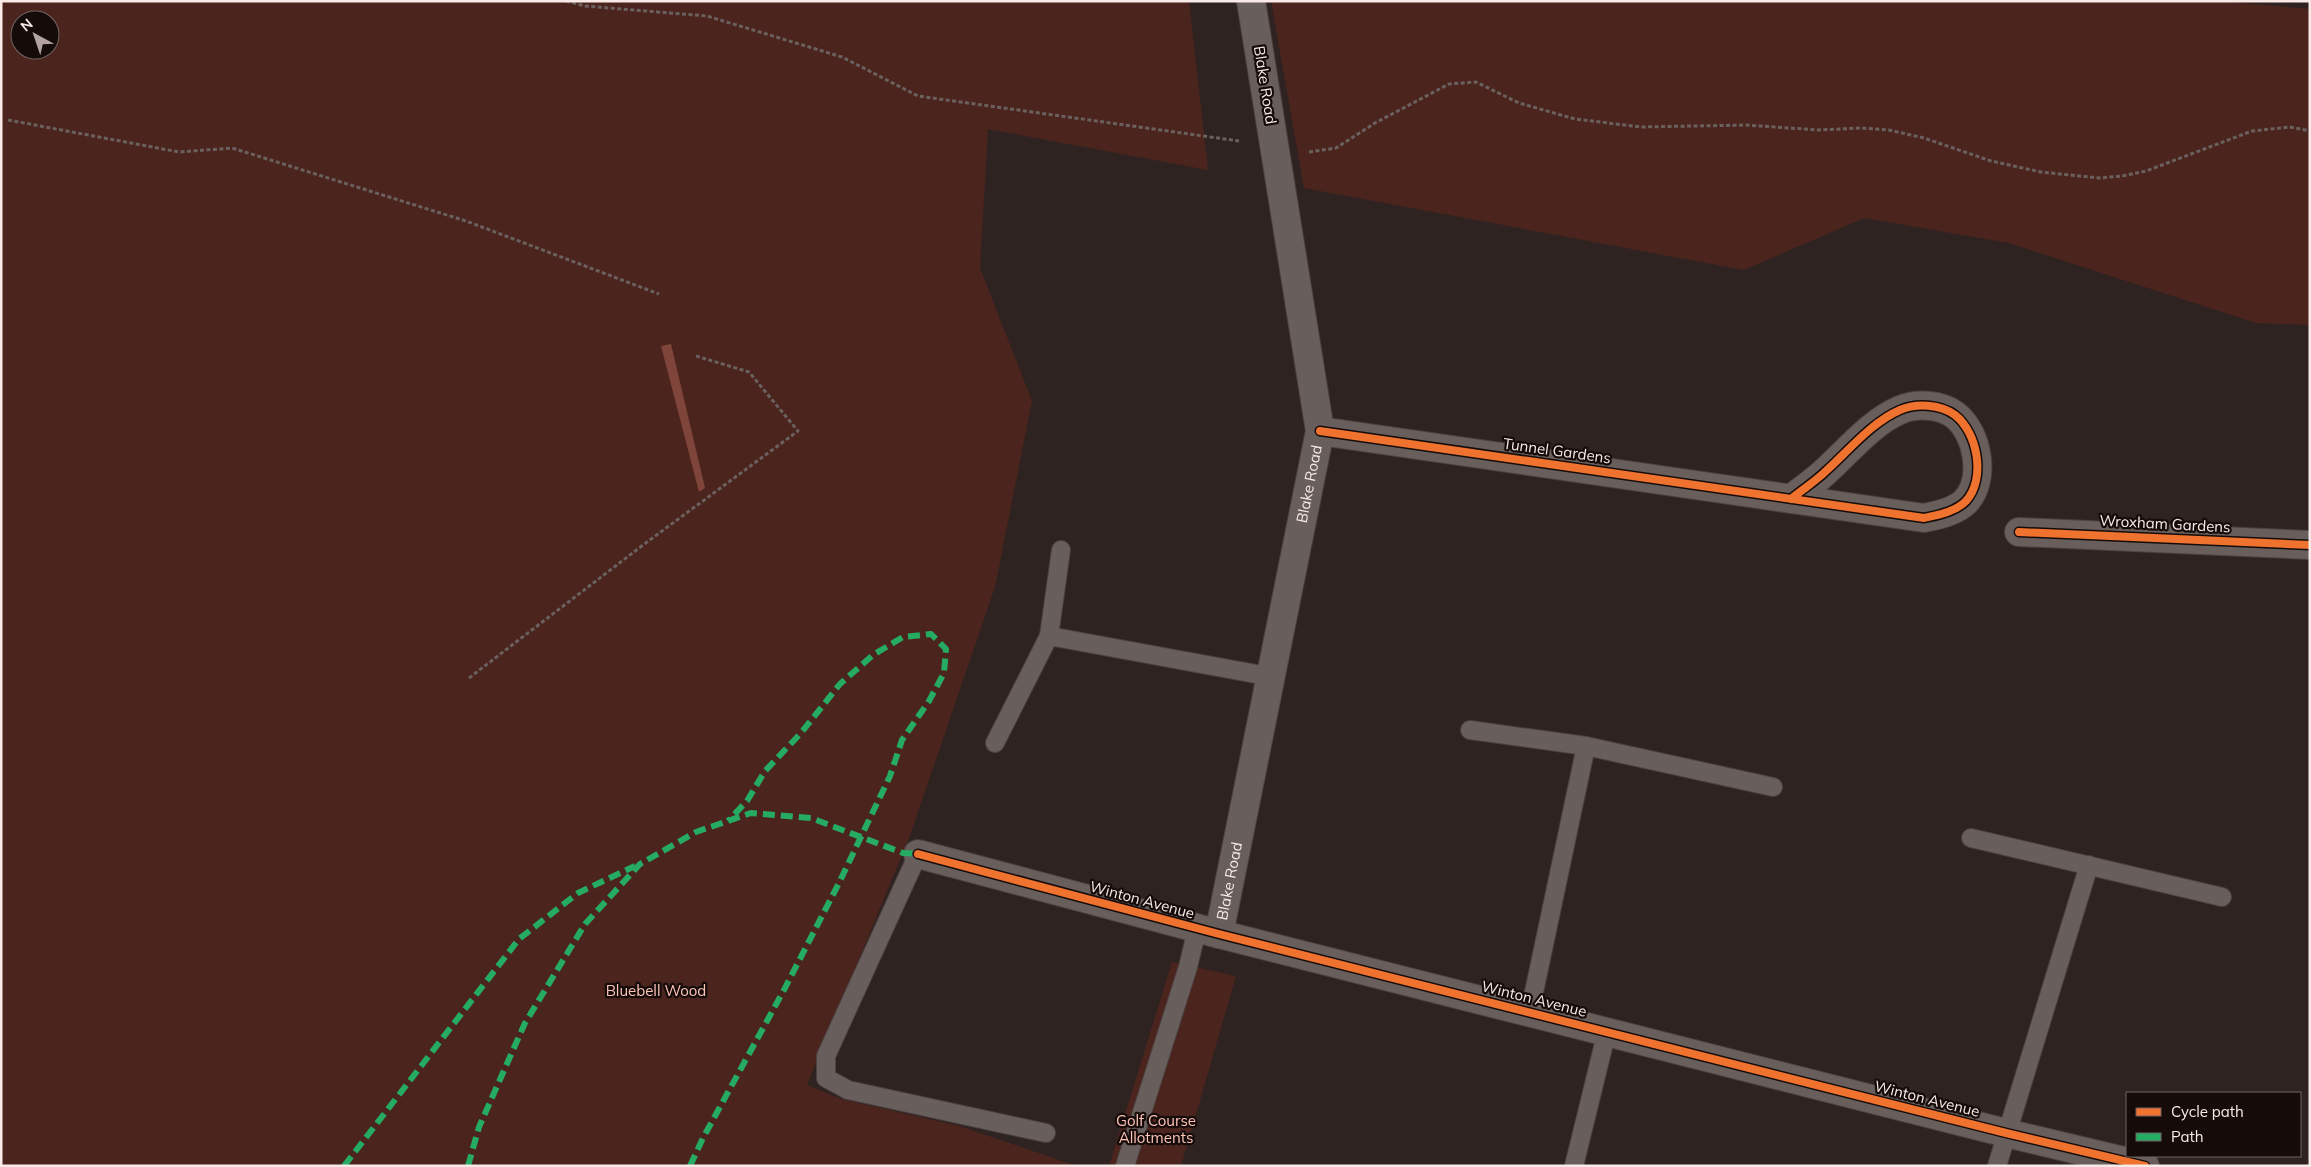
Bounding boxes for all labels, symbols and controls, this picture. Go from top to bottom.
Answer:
north arrow [10,10,60,60]
text: N [17,15,36,35]
street label: Blake Road [1250,44,1281,125]
street label: Tunnel Gardens [1502,434,1612,467]
street label: Blake Road [1292,443,1326,525]
street label: Wroxham Gardens [2099,511,2231,536]
street label: Blake Road [1212,840,1246,922]
street label: Winton Avenue [1088,876,1197,923]
street label: Winton Avenue [1480,976,1589,1021]
park label: Bluebell Wood [606,981,706,1000]
street label: Winton Avenue [1873,1076,1982,1121]
legend [2126,1092,2301,1157]
text: Cycle path [2171,1102,2244,1121]
park label: Golf Course Allotments [1116,1111,1196,1147]
text: Path [2171,1127,2203,1146]

